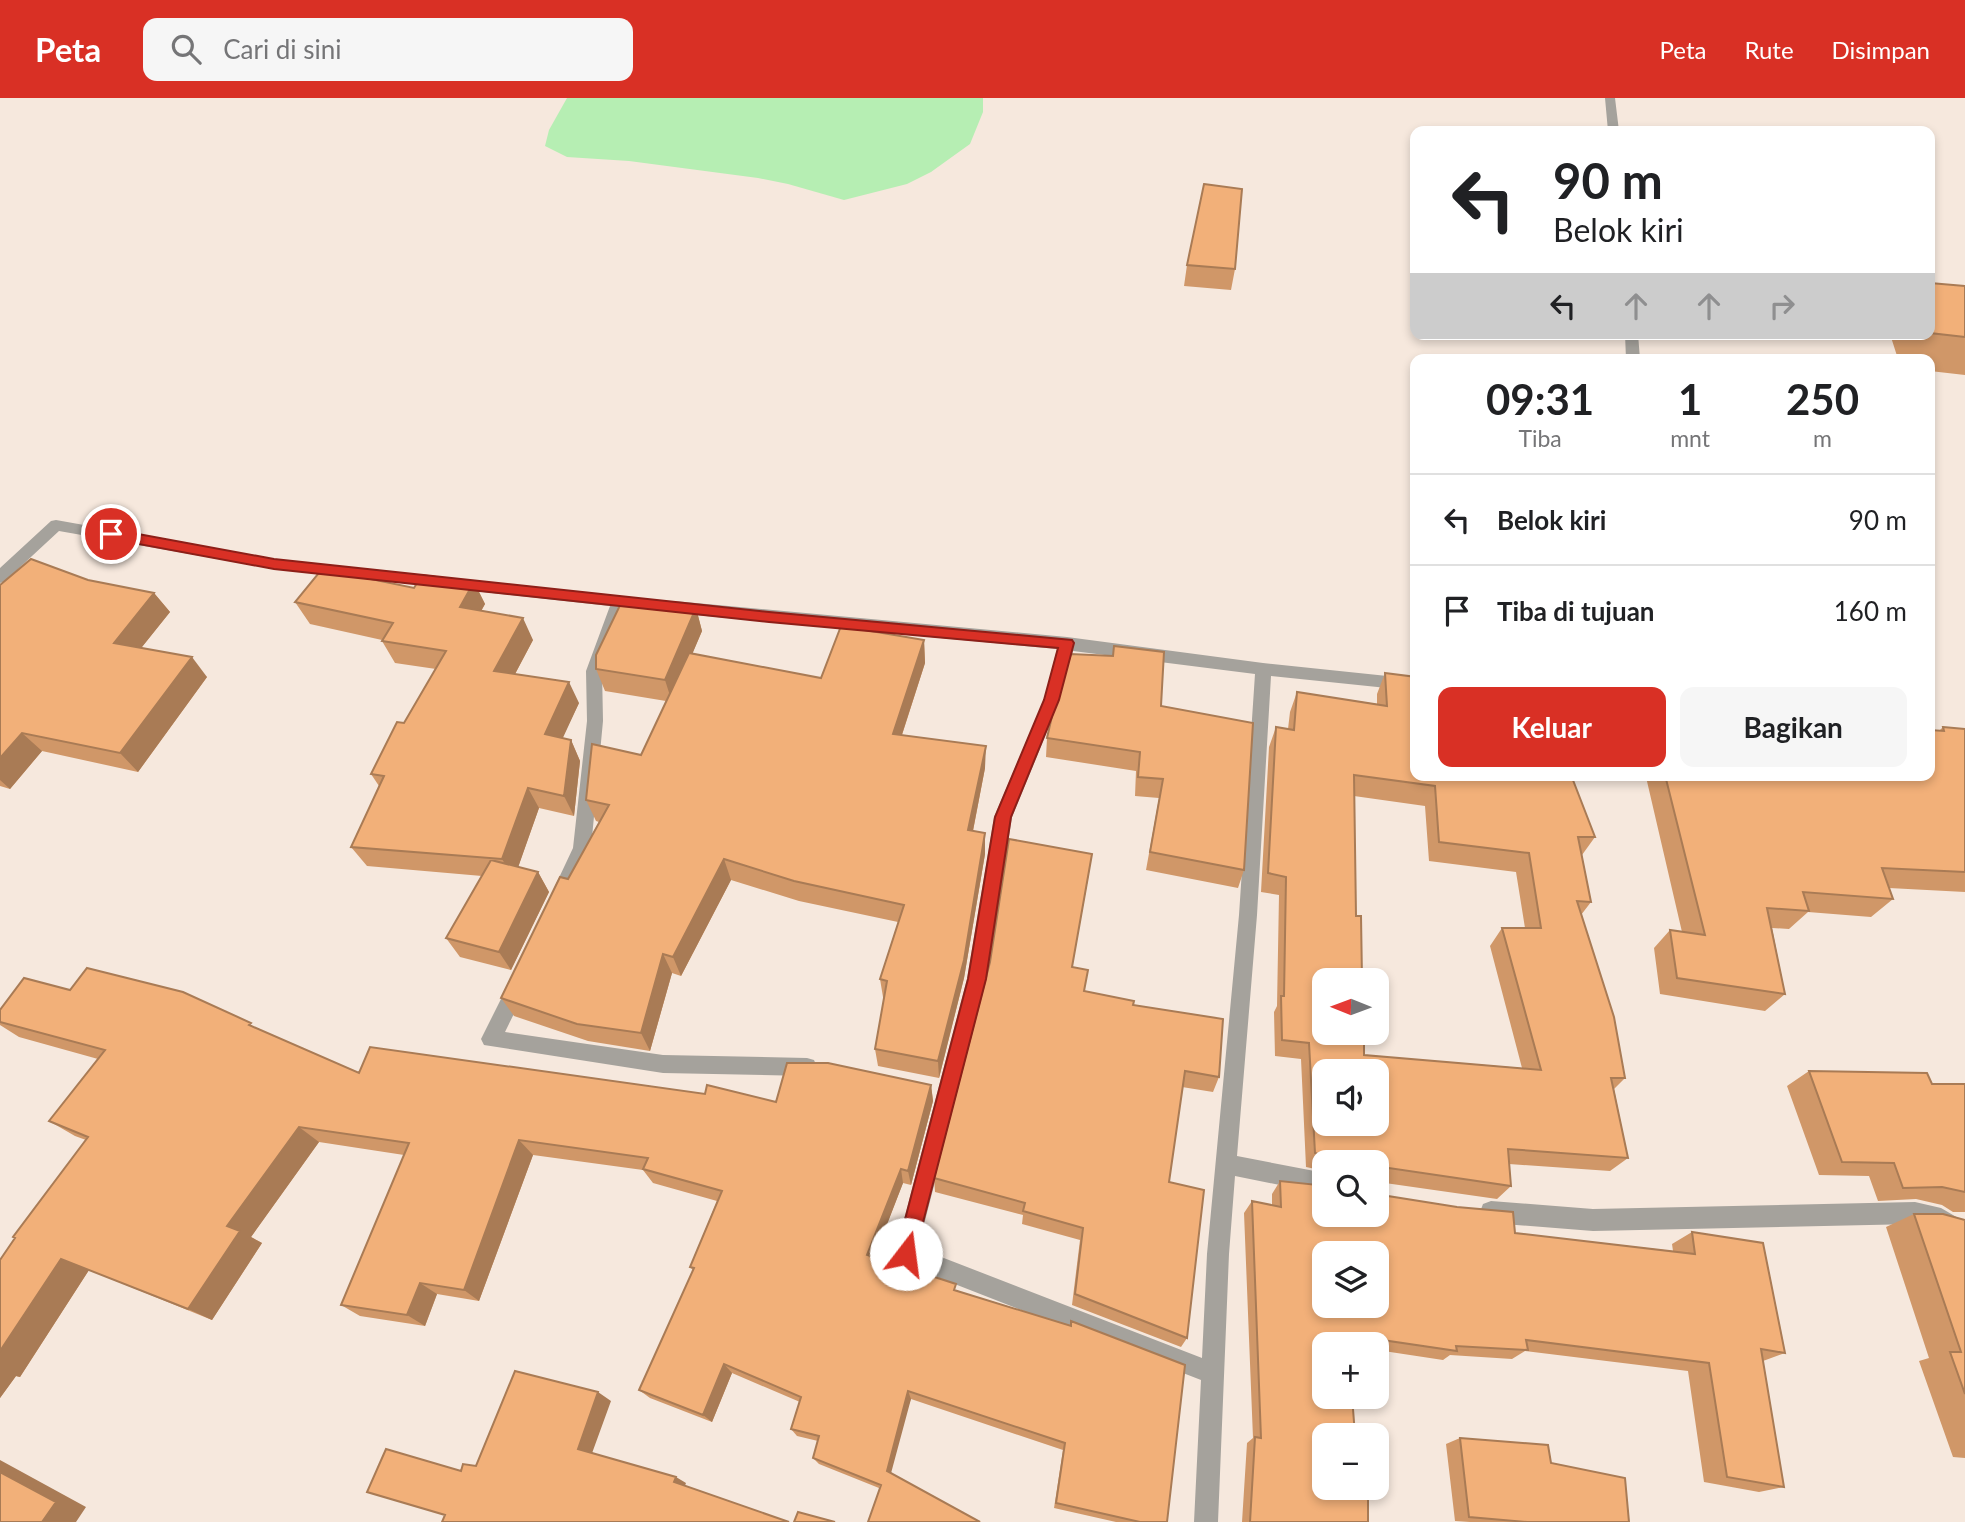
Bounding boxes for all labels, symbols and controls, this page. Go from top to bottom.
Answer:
search box [143,18,633,81]
text: Peta [35,29,101,69]
icon: search [167,30,205,68]
text: Cari di sini [223,33,342,65]
text: Peta [1660,35,1706,64]
text: Rute [1744,35,1794,64]
text: Disimpan [1832,35,1930,64]
text: 90 m [1553,151,1663,209]
icon: left [1438,154,1529,245]
text: Belok kiri [1553,210,1684,249]
icon: left [1544,287,1582,325]
icon: ahead [1617,287,1655,325]
icon: ahead [1690,287,1728,325]
icon: right [1763,287,1801,325]
text: 09:31 [1486,374,1594,424]
text: 1 [1678,374,1702,424]
text: 250 [1786,374,1859,424]
text: Tiba [1518,424,1562,452]
text: mnt [1670,424,1710,452]
text: m [1813,424,1832,452]
icon: left [1438,501,1476,539]
pin [81,504,141,564]
text: Belok kiri [1497,504,1606,536]
text: 90 m [1849,504,1907,536]
icon: arrive [92,515,130,553]
icon: arrive [1438,592,1476,630]
text: Tiba di tujuan [1497,595,1655,627]
text: 160 m [1834,595,1907,627]
button: Keluar [1438,687,1666,767]
button: Bagikan [1680,687,1907,767]
north arrow [1312,968,1390,1045]
map controls [1312,968,1389,1500]
button: sound [1312,1059,1389,1136]
button: search [1312,1150,1389,1227]
position arrow [869,1217,943,1291]
button: layers [1312,1241,1389,1318]
button: + [1312,1332,1389,1409]
button: − [1312,1423,1389,1500]

